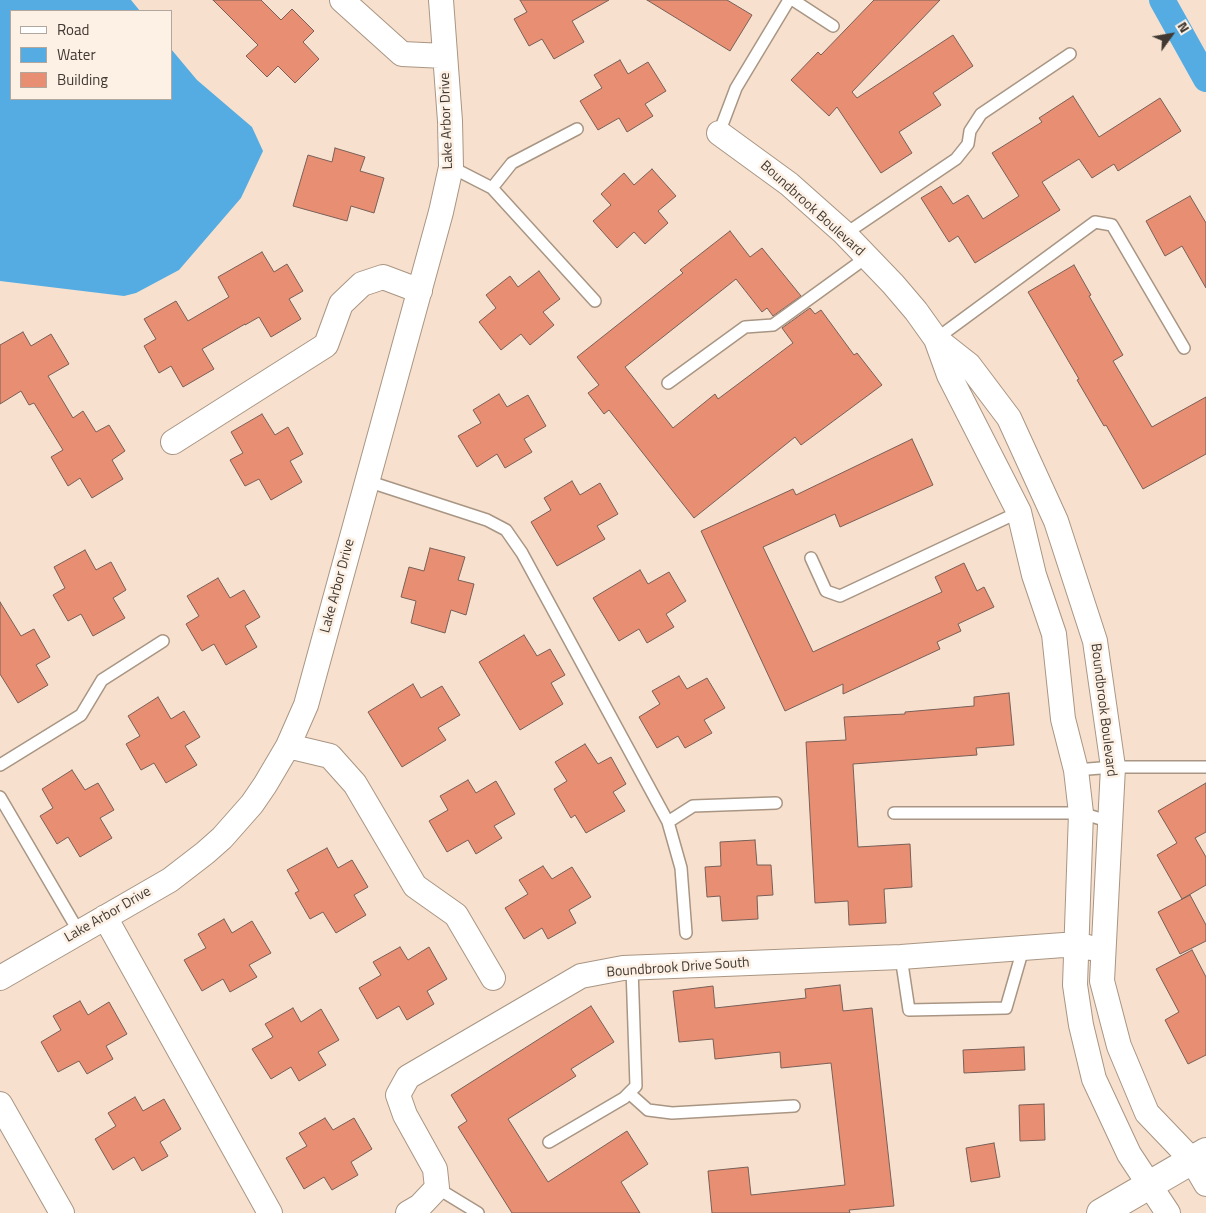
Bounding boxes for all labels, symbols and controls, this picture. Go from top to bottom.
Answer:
legend [10,10,172,100]
north arrow [1146,10,1196,60]
text: N [1173,17,1196,36]
text: Road [57,18,89,41]
text: Water [57,43,96,66]
text: Building [57,68,108,91]
street label: Lake Arbor Drive [437,72,457,170]
street label: Boundbrook Boulevard [756,158,868,260]
street label: Lake Arbor Drive [317,537,359,635]
street label: Boundbrook Boulevard [1086,642,1120,778]
street label: Lake Arbor Drive [62,884,154,946]
street label: Boundbrook Drive South [606,955,750,981]

